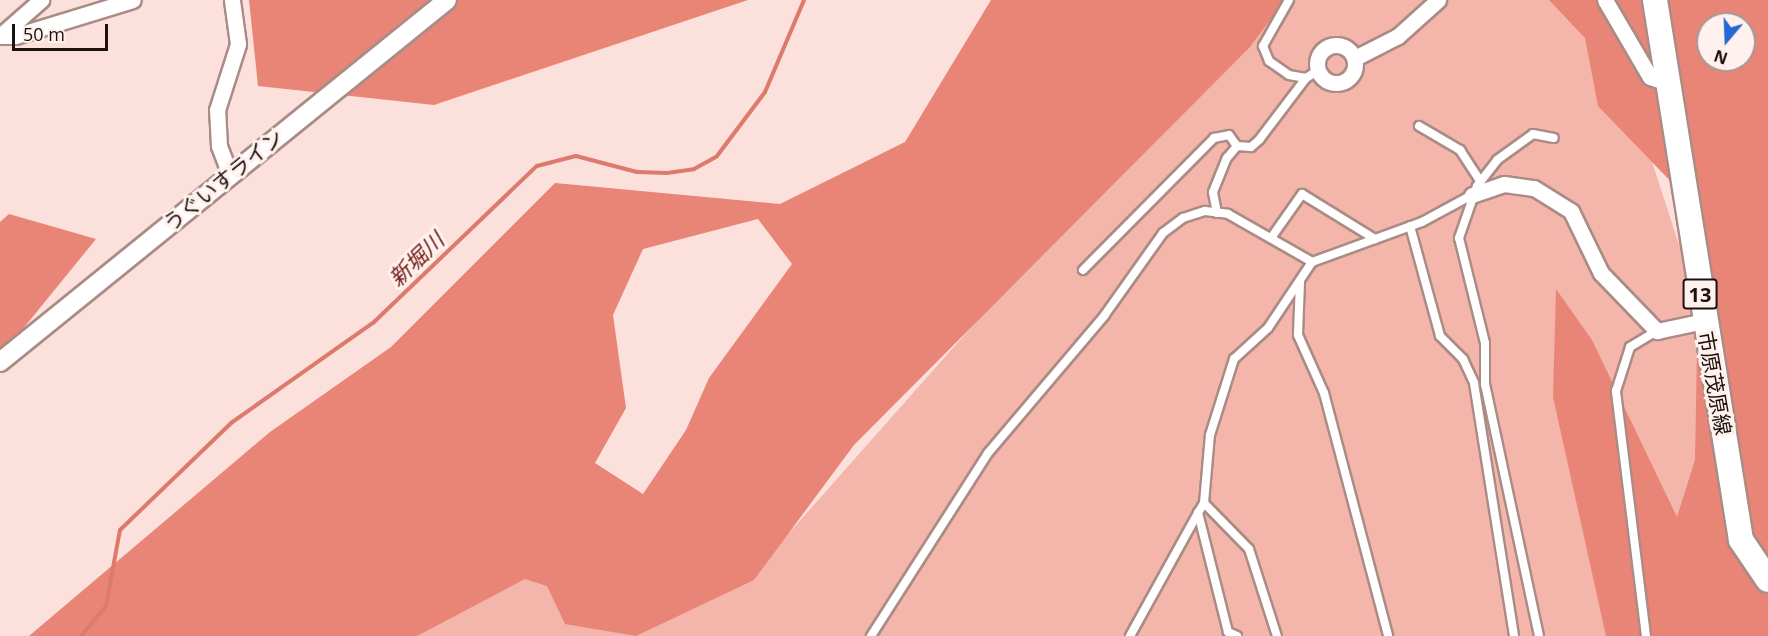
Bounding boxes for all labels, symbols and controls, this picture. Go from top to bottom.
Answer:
scale bar [15,12,111,50]
north arrow [1696,12,1756,72]
text: 50 m [23,22,65,46]
text: N [1711,45,1731,70]
street label: うぐいすライン [158,124,288,236]
water label: 新堀川 [383,227,449,291]
road number: 13 [1682,277,1718,311]
street label: 市原茂原線 [1693,329,1737,437]

